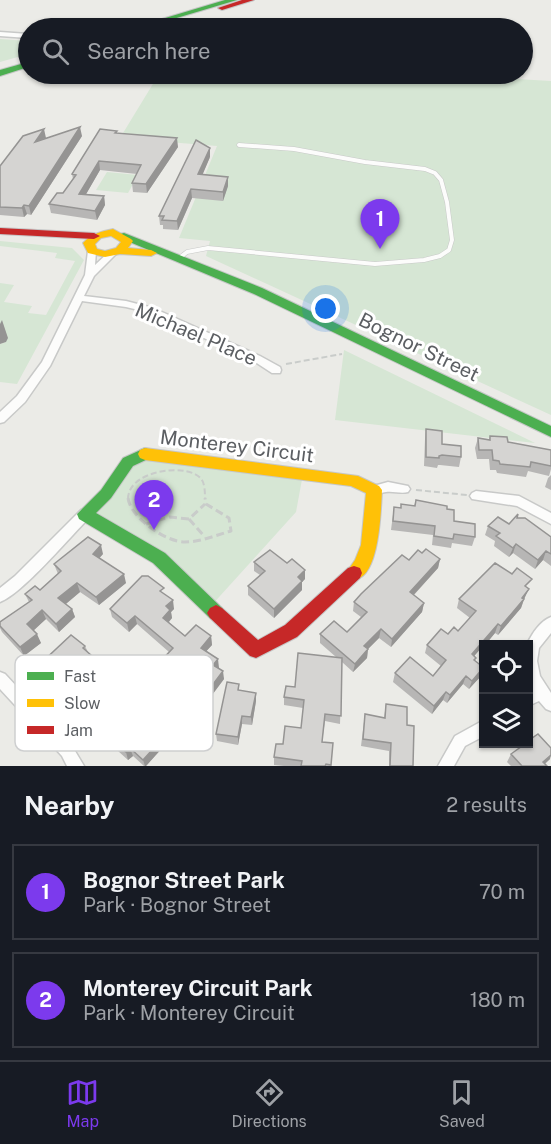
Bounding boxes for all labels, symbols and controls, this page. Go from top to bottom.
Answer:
search box [18,18,533,84]
icon: search [39,35,72,68]
text: Search here [87,38,211,64]
pin: 1 [360,200,400,249]
your location [311,294,340,323]
street label: Michael Place [131,298,261,370]
street label: Bognor Street [355,307,483,387]
street label: Monterey Circuit [159,425,315,467]
pin: 2 [134,480,174,530]
map controls [479,640,533,748]
button: locate [479,640,533,694]
legend [15,655,213,751]
text: Fast [64,667,96,686]
text: Slow [64,694,101,713]
button: layers [479,694,533,748]
text: Jam [64,721,93,740]
text: Nearby [24,790,114,821]
text: 2 results [446,793,527,817]
text: Bognor Street Park [83,867,285,893]
text: 1 [41,880,50,904]
text: 70 m [479,880,525,904]
text: Park · Bognor Street [83,893,271,917]
text: Monterey Circuit Park [83,975,313,1001]
text: 2 [39,988,52,1012]
text: 180 m [470,988,525,1012]
text: Park · Monterey Circuit [83,1001,295,1025]
tab: Map [66,1076,99,1131]
tab: Directions [232,1076,307,1131]
tab: Saved [439,1076,485,1131]

